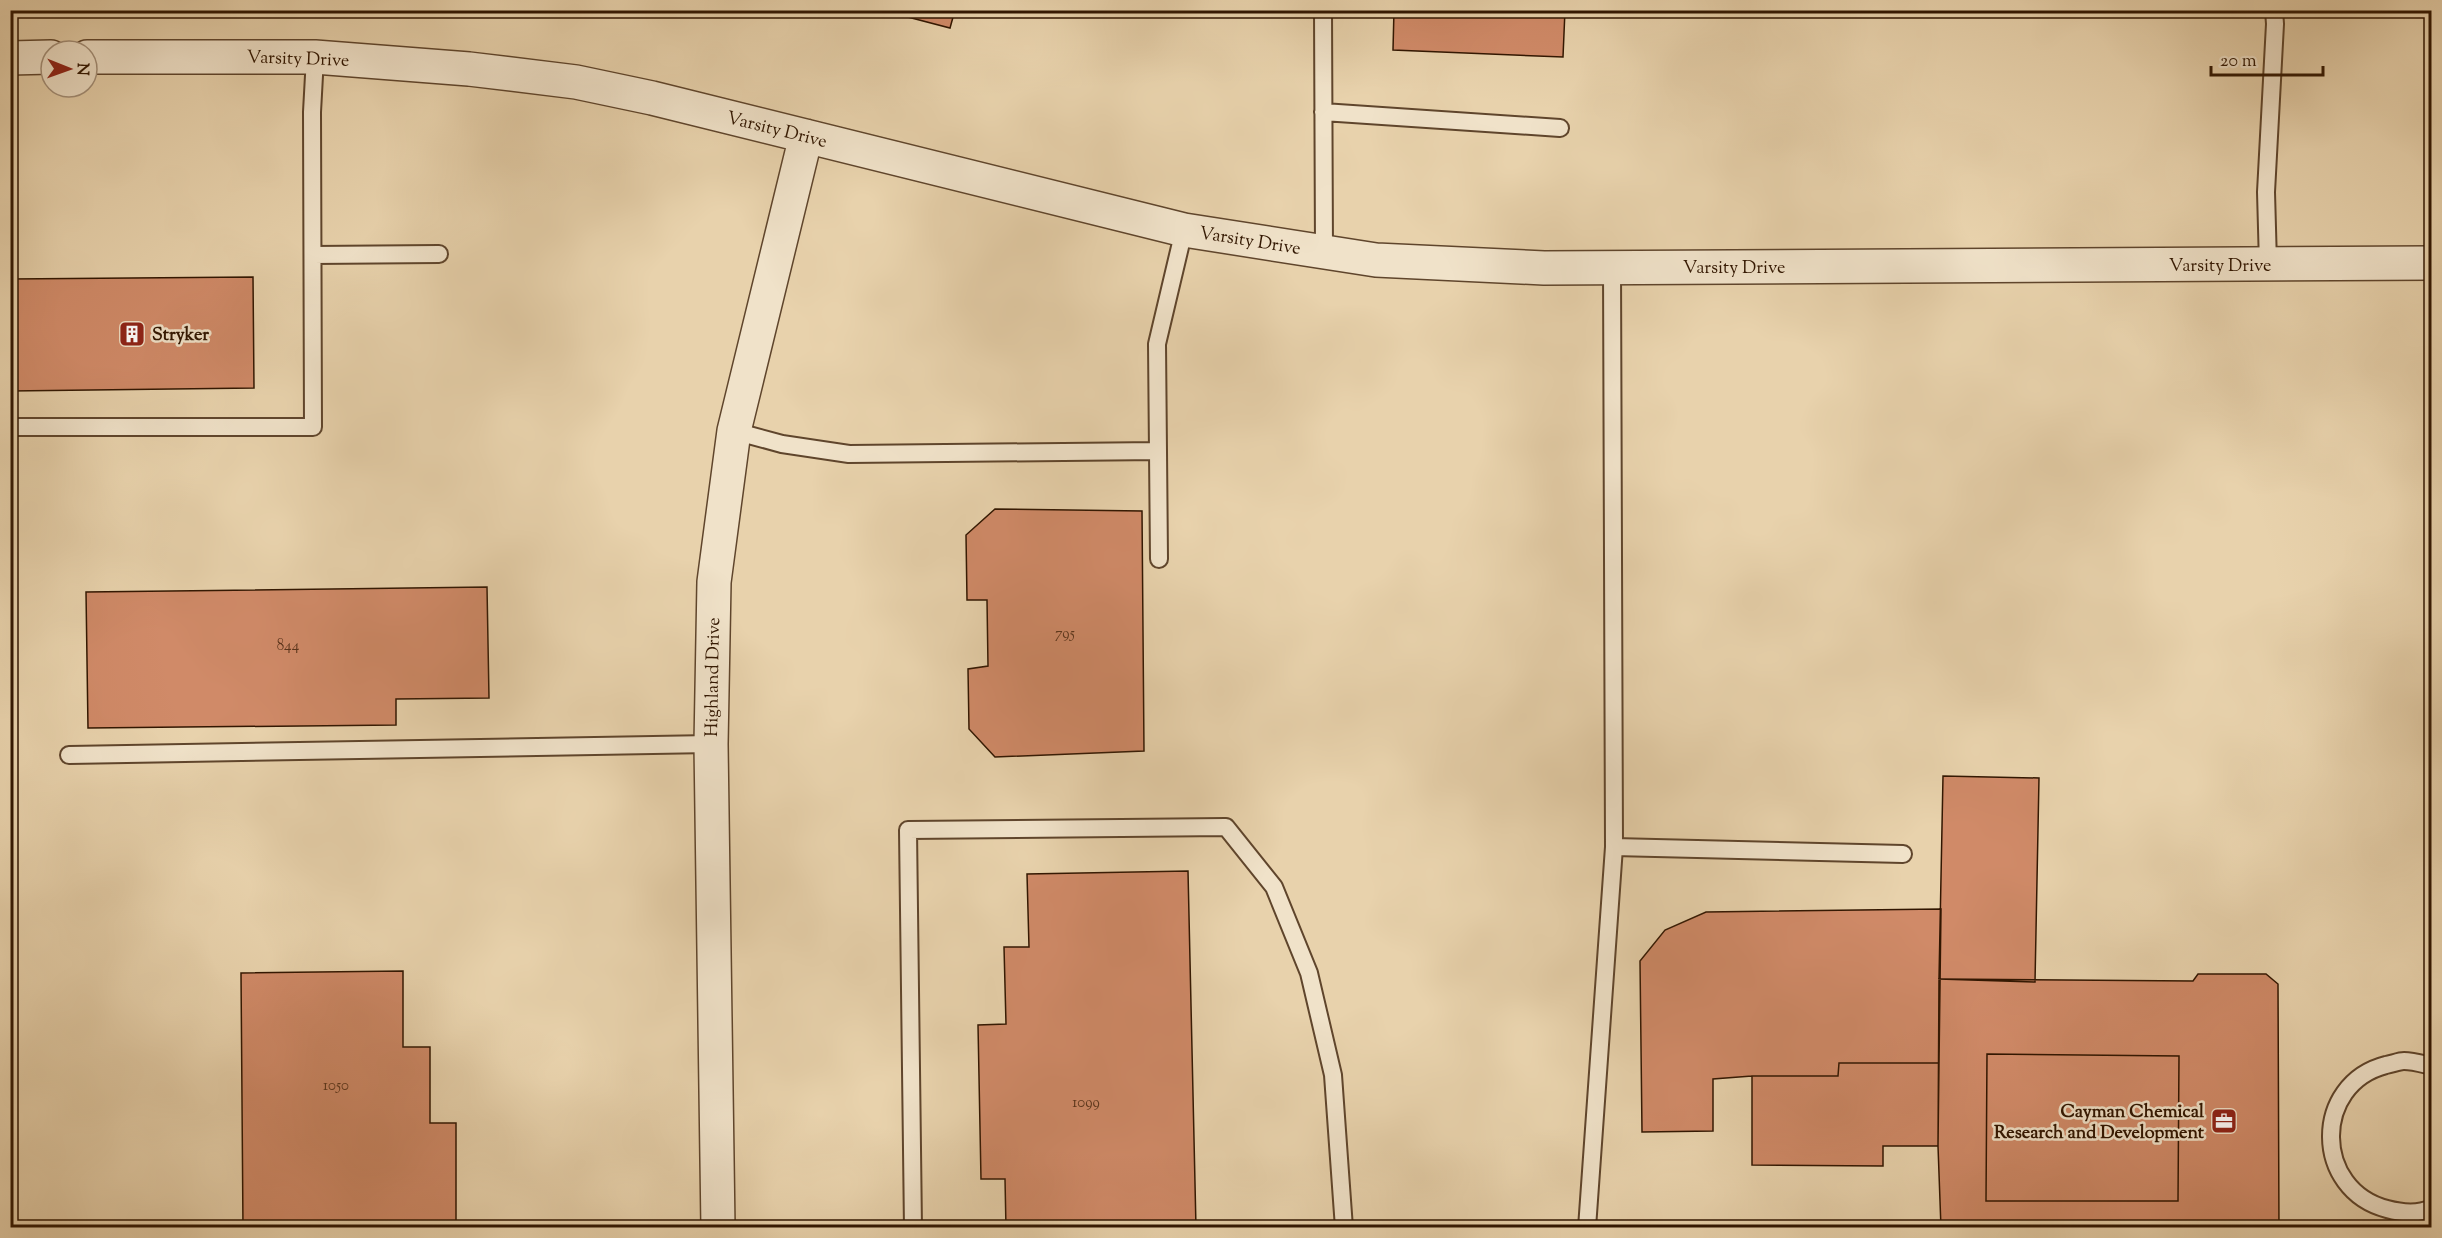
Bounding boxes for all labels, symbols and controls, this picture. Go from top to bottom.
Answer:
north arrow [39,39,99,99]
scale bar [2211,39,2324,77]
street label: Varsity Drive [246,45,350,75]
text: 20 m [2220,49,2257,75]
text: N [70,63,93,76]
street label: Varsity Drive [724,106,829,156]
street label: Varsity Drive [1197,221,1302,263]
street label: Varsity Drive [2169,254,2271,280]
street label: Varsity Drive [1683,256,1785,282]
building icon: Stryker [117,319,147,349]
place label: Stryker [152,323,209,349]
street label: Highland Drive [700,617,728,737]
house number: 795 [1055,624,1075,645]
house number: 844 [277,636,300,657]
house number: 1050 [323,1076,349,1097]
house number: 1099 [1072,1093,1100,1114]
place label: Cayman Chemical Research and Development [1994,1100,2205,1147]
office icon: Cayman Chemical Research and Development [2209,1106,2239,1136]

